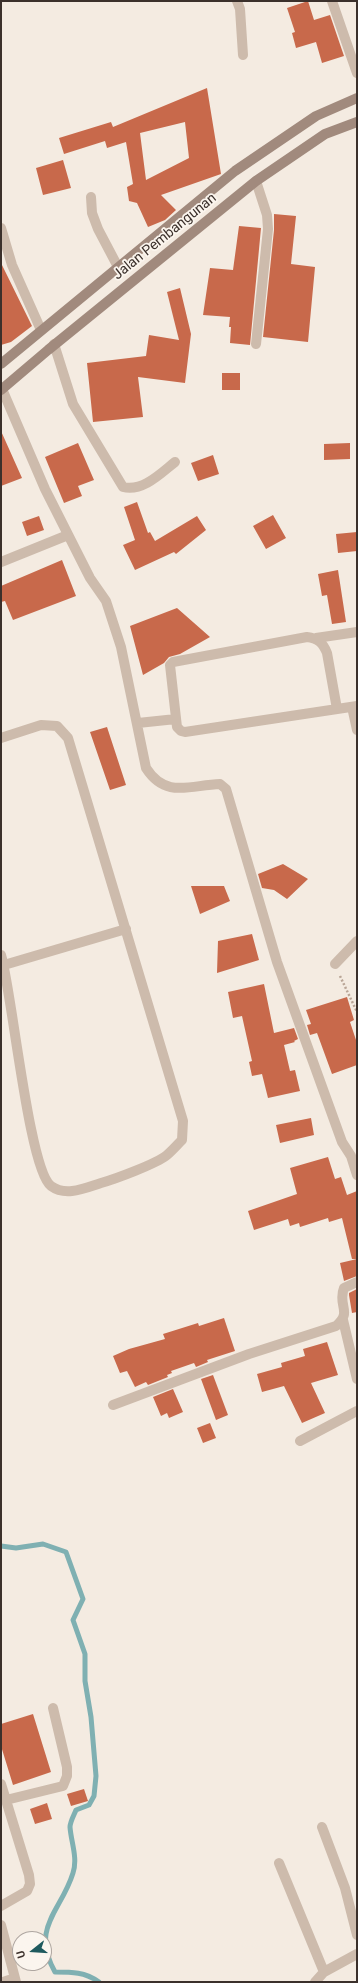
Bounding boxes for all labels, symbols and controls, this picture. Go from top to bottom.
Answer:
street label: Jalan Pembangunan [110,190,220,284]
north arrow [12,1931,52,1971]
text: U [14,1949,28,1960]

